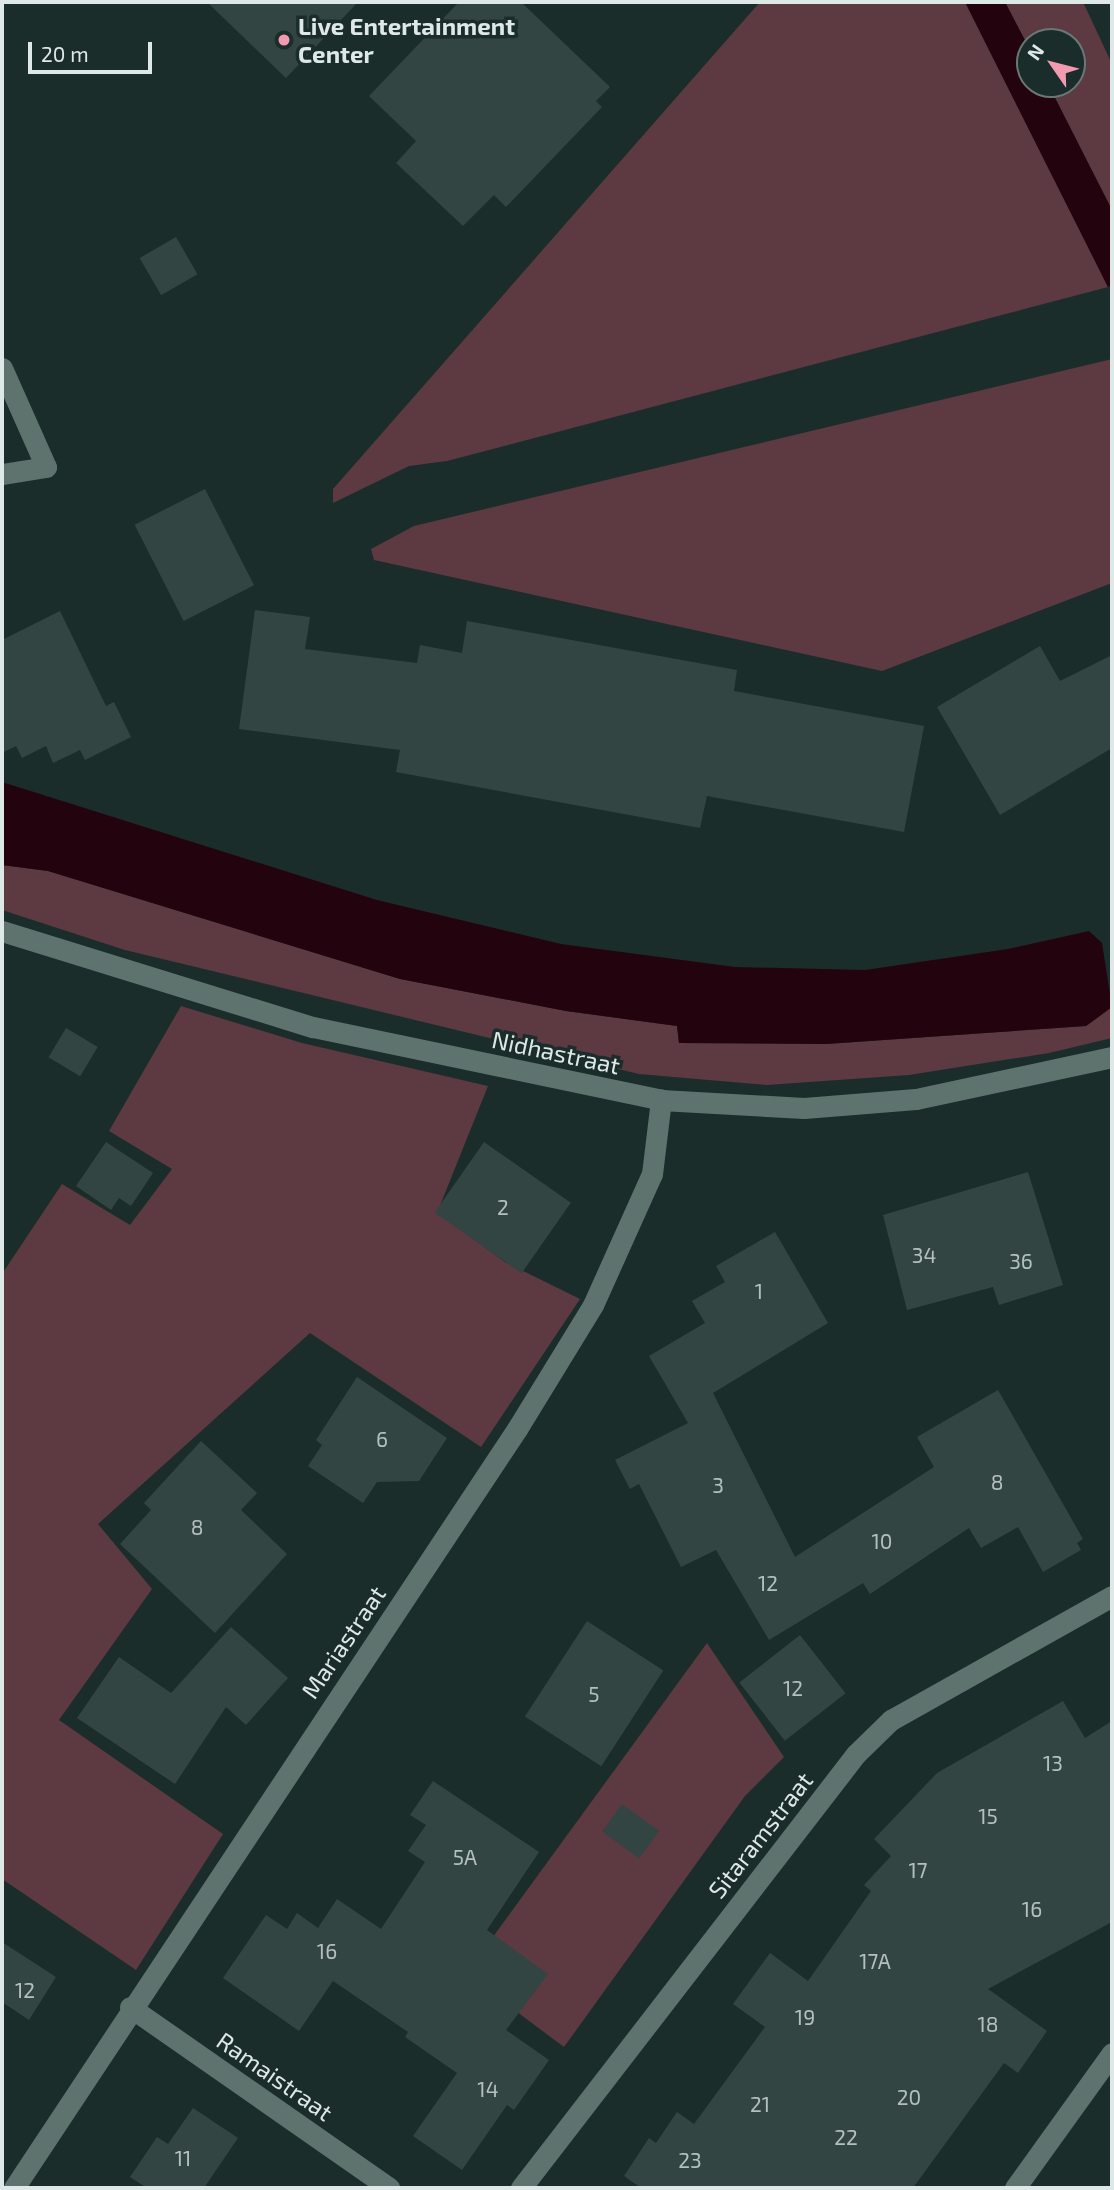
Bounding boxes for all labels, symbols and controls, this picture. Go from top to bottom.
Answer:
place label: Live Entertainment Center [298,12,515,68]
scale bar [32,28,156,72]
north arrow [1016,28,1086,98]
marker: Live Entertainment Center [276,32,292,48]
text: N [1022,40,1048,64]
text: 20 m [41,41,89,66]
street label: Nidhastraat [489,1024,623,1080]
house number: 2 [497,1194,509,1220]
house number: 34 [912,1242,936,1268]
house number: 36 [1009,1248,1033,1274]
house number: 1 [755,1278,763,1304]
house number: 6 [376,1426,388,1452]
house number: 8 [991,1469,1003,1495]
house number: 3 [712,1472,724,1498]
house number: 8 [191,1514,203,1540]
house number: 10 [871,1528,893,1554]
house number: 12 [758,1570,778,1596]
street label: Mariastraat [295,1580,391,1704]
house number: 12 [783,1675,803,1701]
house number: 5 [588,1681,600,1707]
house number: 13 [1043,1750,1063,1776]
street label: Sitaramstraat [702,1766,818,1904]
house number: 15 [978,1803,998,1829]
house number: 5A [453,1844,477,1870]
house number: 17 [908,1857,928,1883]
house number: 16 [1022,1896,1042,1922]
house number: 16 [317,1938,337,1964]
house number: 17A [859,1948,891,1974]
house number: 12 [15,1977,35,2003]
house number: 19 [795,2004,815,2030]
house number: 18 [977,2011,999,2037]
street label: Ramaistraat [212,2026,338,2126]
house number: 14 [477,2076,499,2102]
house number: 20 [897,2084,921,2110]
house number: 21 [750,2091,770,2117]
house number: 22 [834,2124,858,2150]
house number: 11 [175,2145,191,2171]
house number: 23 [678,2147,702,2173]

